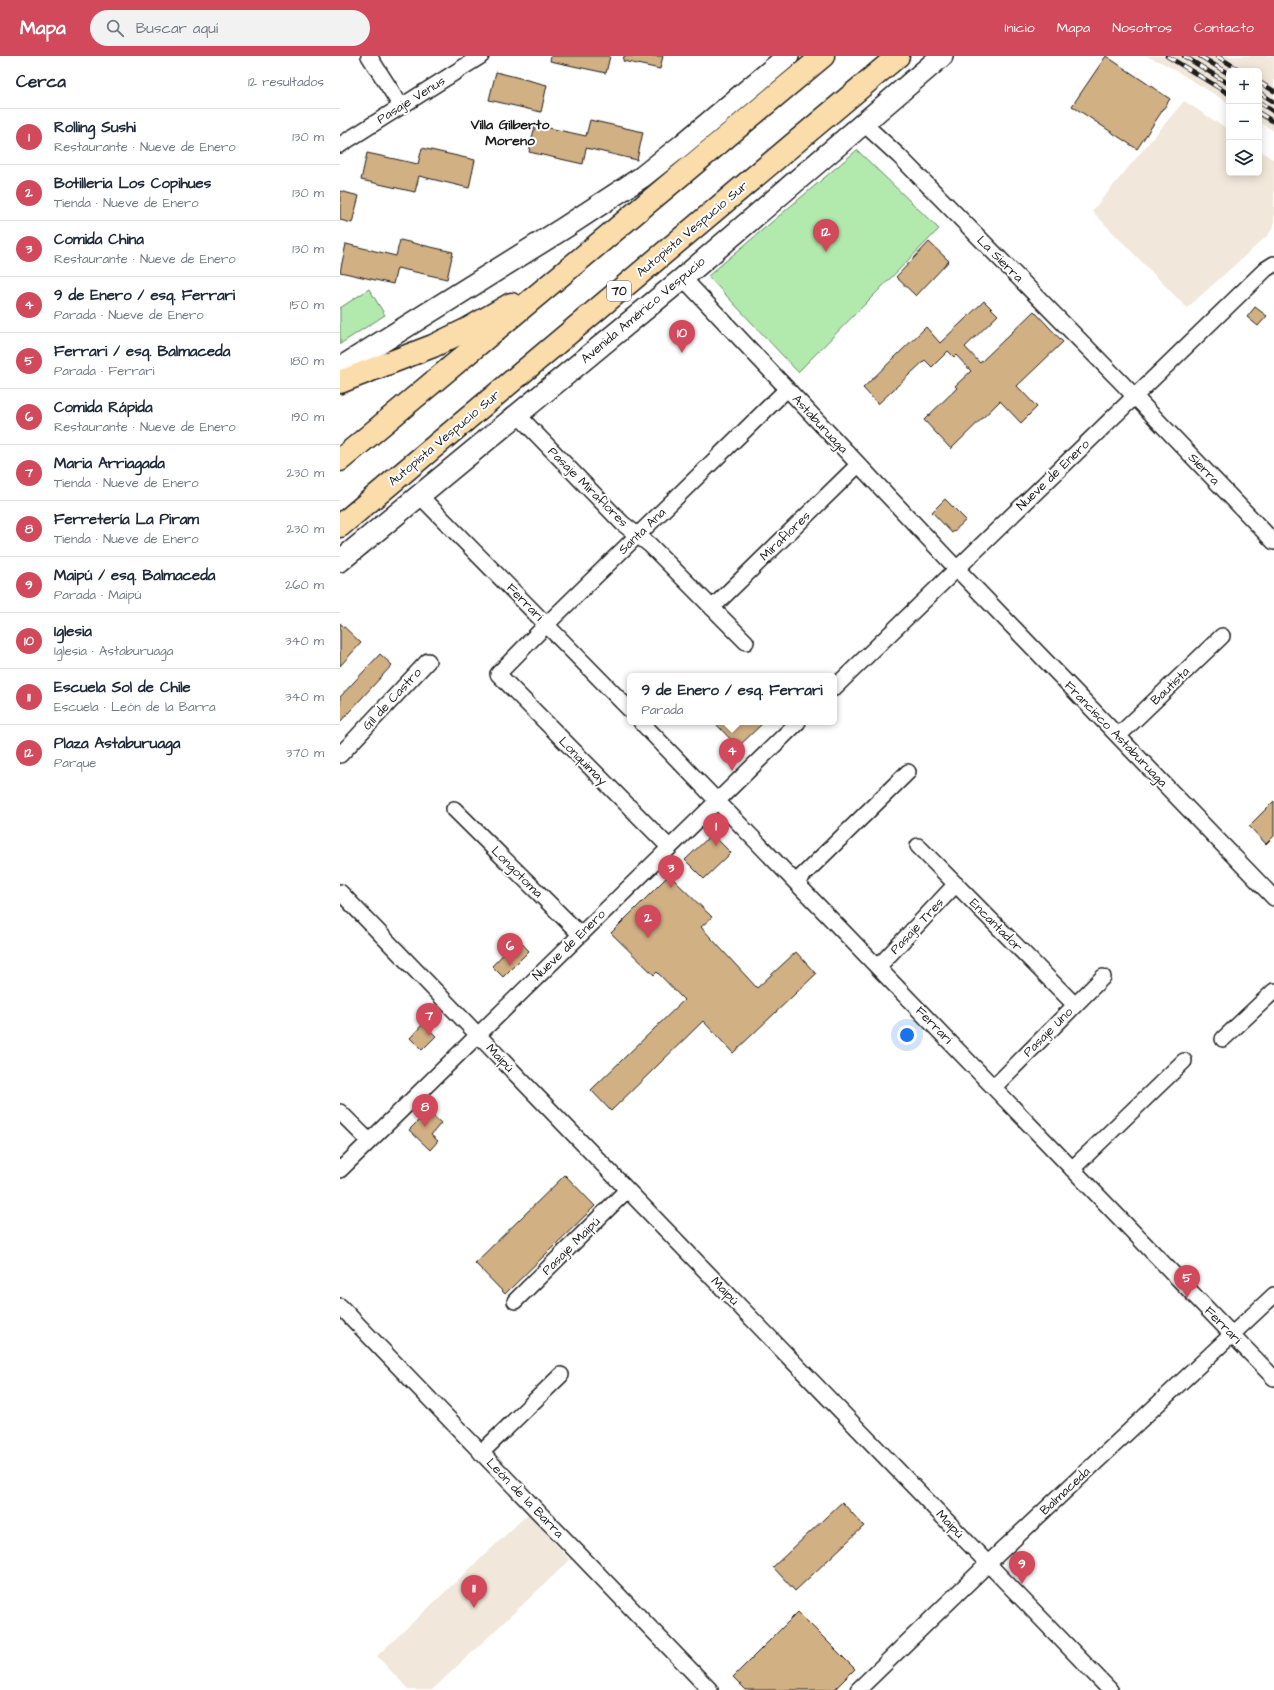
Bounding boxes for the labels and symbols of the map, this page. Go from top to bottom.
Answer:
street label: Pasaje Venus [373,72,449,128]
district label: Villa Gilberto Moreno [470,115,549,151]
street label: Autopista Vespucio Sur [632,177,752,281]
pin: 12 [813,219,839,252]
street label: La Sierra [973,232,1028,287]
street label: Avenida Américo Vespucio [577,252,710,368]
road number: 70 [607,281,631,301]
pin: 10 [669,320,695,353]
street label: Autopista Vespucio Sur [384,386,504,490]
street label: Astaburuaga [787,391,852,458]
street label: Nueve de Enero [1012,435,1094,515]
street label: Pasaje Miraflores [544,443,632,531]
street label: Sierra [1184,449,1224,489]
street label: Santa Ana [614,503,670,558]
street label: Miraflores [756,507,815,565]
street label: Ferrari [502,579,548,625]
street label: Gil de Castro [358,663,426,734]
street label: Bautista [1146,663,1194,709]
street label: Francisco Astaburuaga [1060,677,1172,792]
street label: Lonquimay [554,733,611,790]
pin: 4 [719,738,745,771]
pin: 1 [703,813,729,846]
street label: Longotoma [487,842,547,903]
pin: 3 [658,855,684,888]
street label: Pasaje Tres [886,893,948,958]
street label: Encantador [965,894,1027,956]
street label: Nueve de Enero [528,905,610,985]
pin: 2 [635,905,661,938]
pin: 6 [497,933,523,966]
street label: Ferrari [911,1002,957,1048]
pin: 7 [416,1003,442,1036]
street label: Pasaje Uno [1019,1003,1077,1061]
your location [897,1025,917,1045]
street label: Maipú [482,1040,518,1076]
pin: 8 [412,1094,438,1127]
street label: Pasaje Maipú [538,1213,604,1279]
pin: 5 [1174,1265,1200,1298]
street label: Maipú [707,1273,743,1309]
street label: Ferrari [1200,1302,1246,1348]
street label: León de la Barra [482,1454,568,1542]
street label: Balmaceda [1036,1463,1095,1519]
street label: Maipú [932,1506,968,1542]
pin: 9 [1009,1551,1035,1584]
pin: 11 [461,1575,487,1608]

